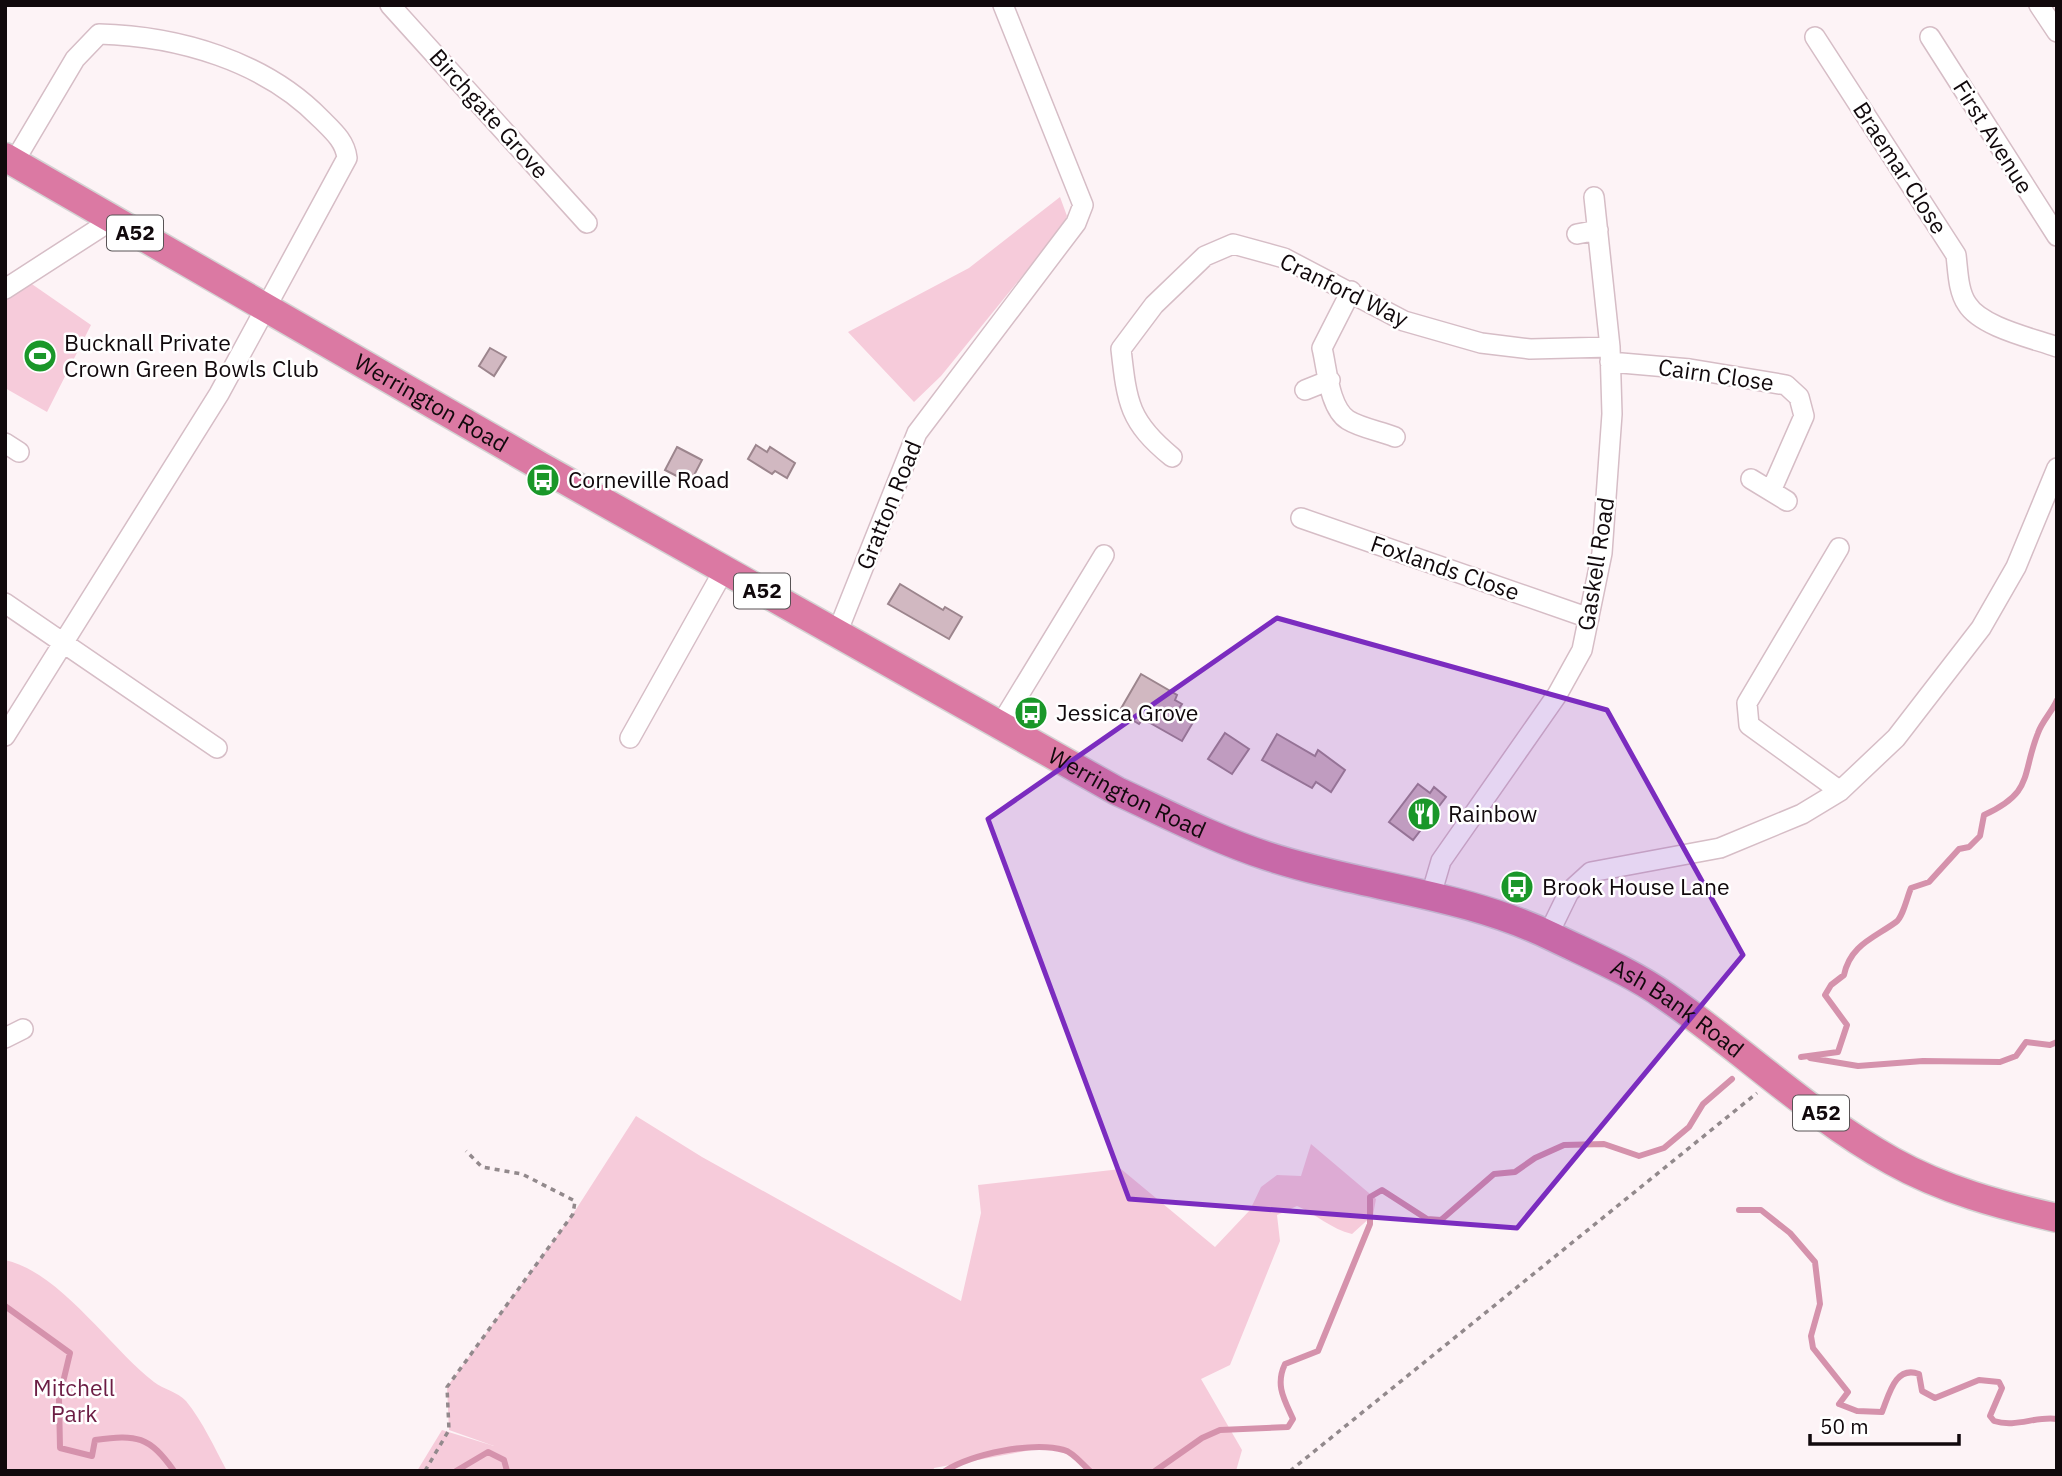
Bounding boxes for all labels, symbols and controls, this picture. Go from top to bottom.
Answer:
street label: Birchgate Grove [423,42,556,185]
street label: First Avenue [1947,74,2041,199]
street label: Braemar Close [1847,96,1955,239]
road number: A52 [107,216,163,250]
street label: Cranford Way [1275,245,1414,333]
place label: Bucknall Private Crown Green Bowls Club [64,327,319,383]
sports icon: Bucknall Private Crown Green Bowls Club [21,337,59,375]
street label: Werrington Road [349,346,514,458]
street label: Cairn Close [1656,351,1776,397]
street label: Gratton Road [849,436,928,574]
bus stop icon: Corneville Road [524,461,562,499]
place label: Corneville Road [568,464,730,494]
street label: Gaskell Road [1570,495,1620,633]
street label: Foxlands Close [1367,528,1524,607]
road number: A52 [734,574,790,608]
bus stop icon: Jessica Grove [1012,694,1050,732]
place label: Jessica Grove [1056,697,1198,727]
street label: Werrington Road [1043,739,1211,844]
restaurant icon: Rainbow [1405,795,1443,833]
place label: Rainbow [1448,798,1537,828]
bus stop icon: Brook House Lane [1498,868,1536,906]
place label: Brook House Lane [1542,871,1730,901]
street label: Ash Bank Road [1606,951,1750,1064]
road number: A52 [1793,1096,1849,1130]
park label: Mitchell Park [33,1372,115,1428]
scale bar [1810,1402,1959,1446]
text: 50 m [1820,1412,1869,1440]

